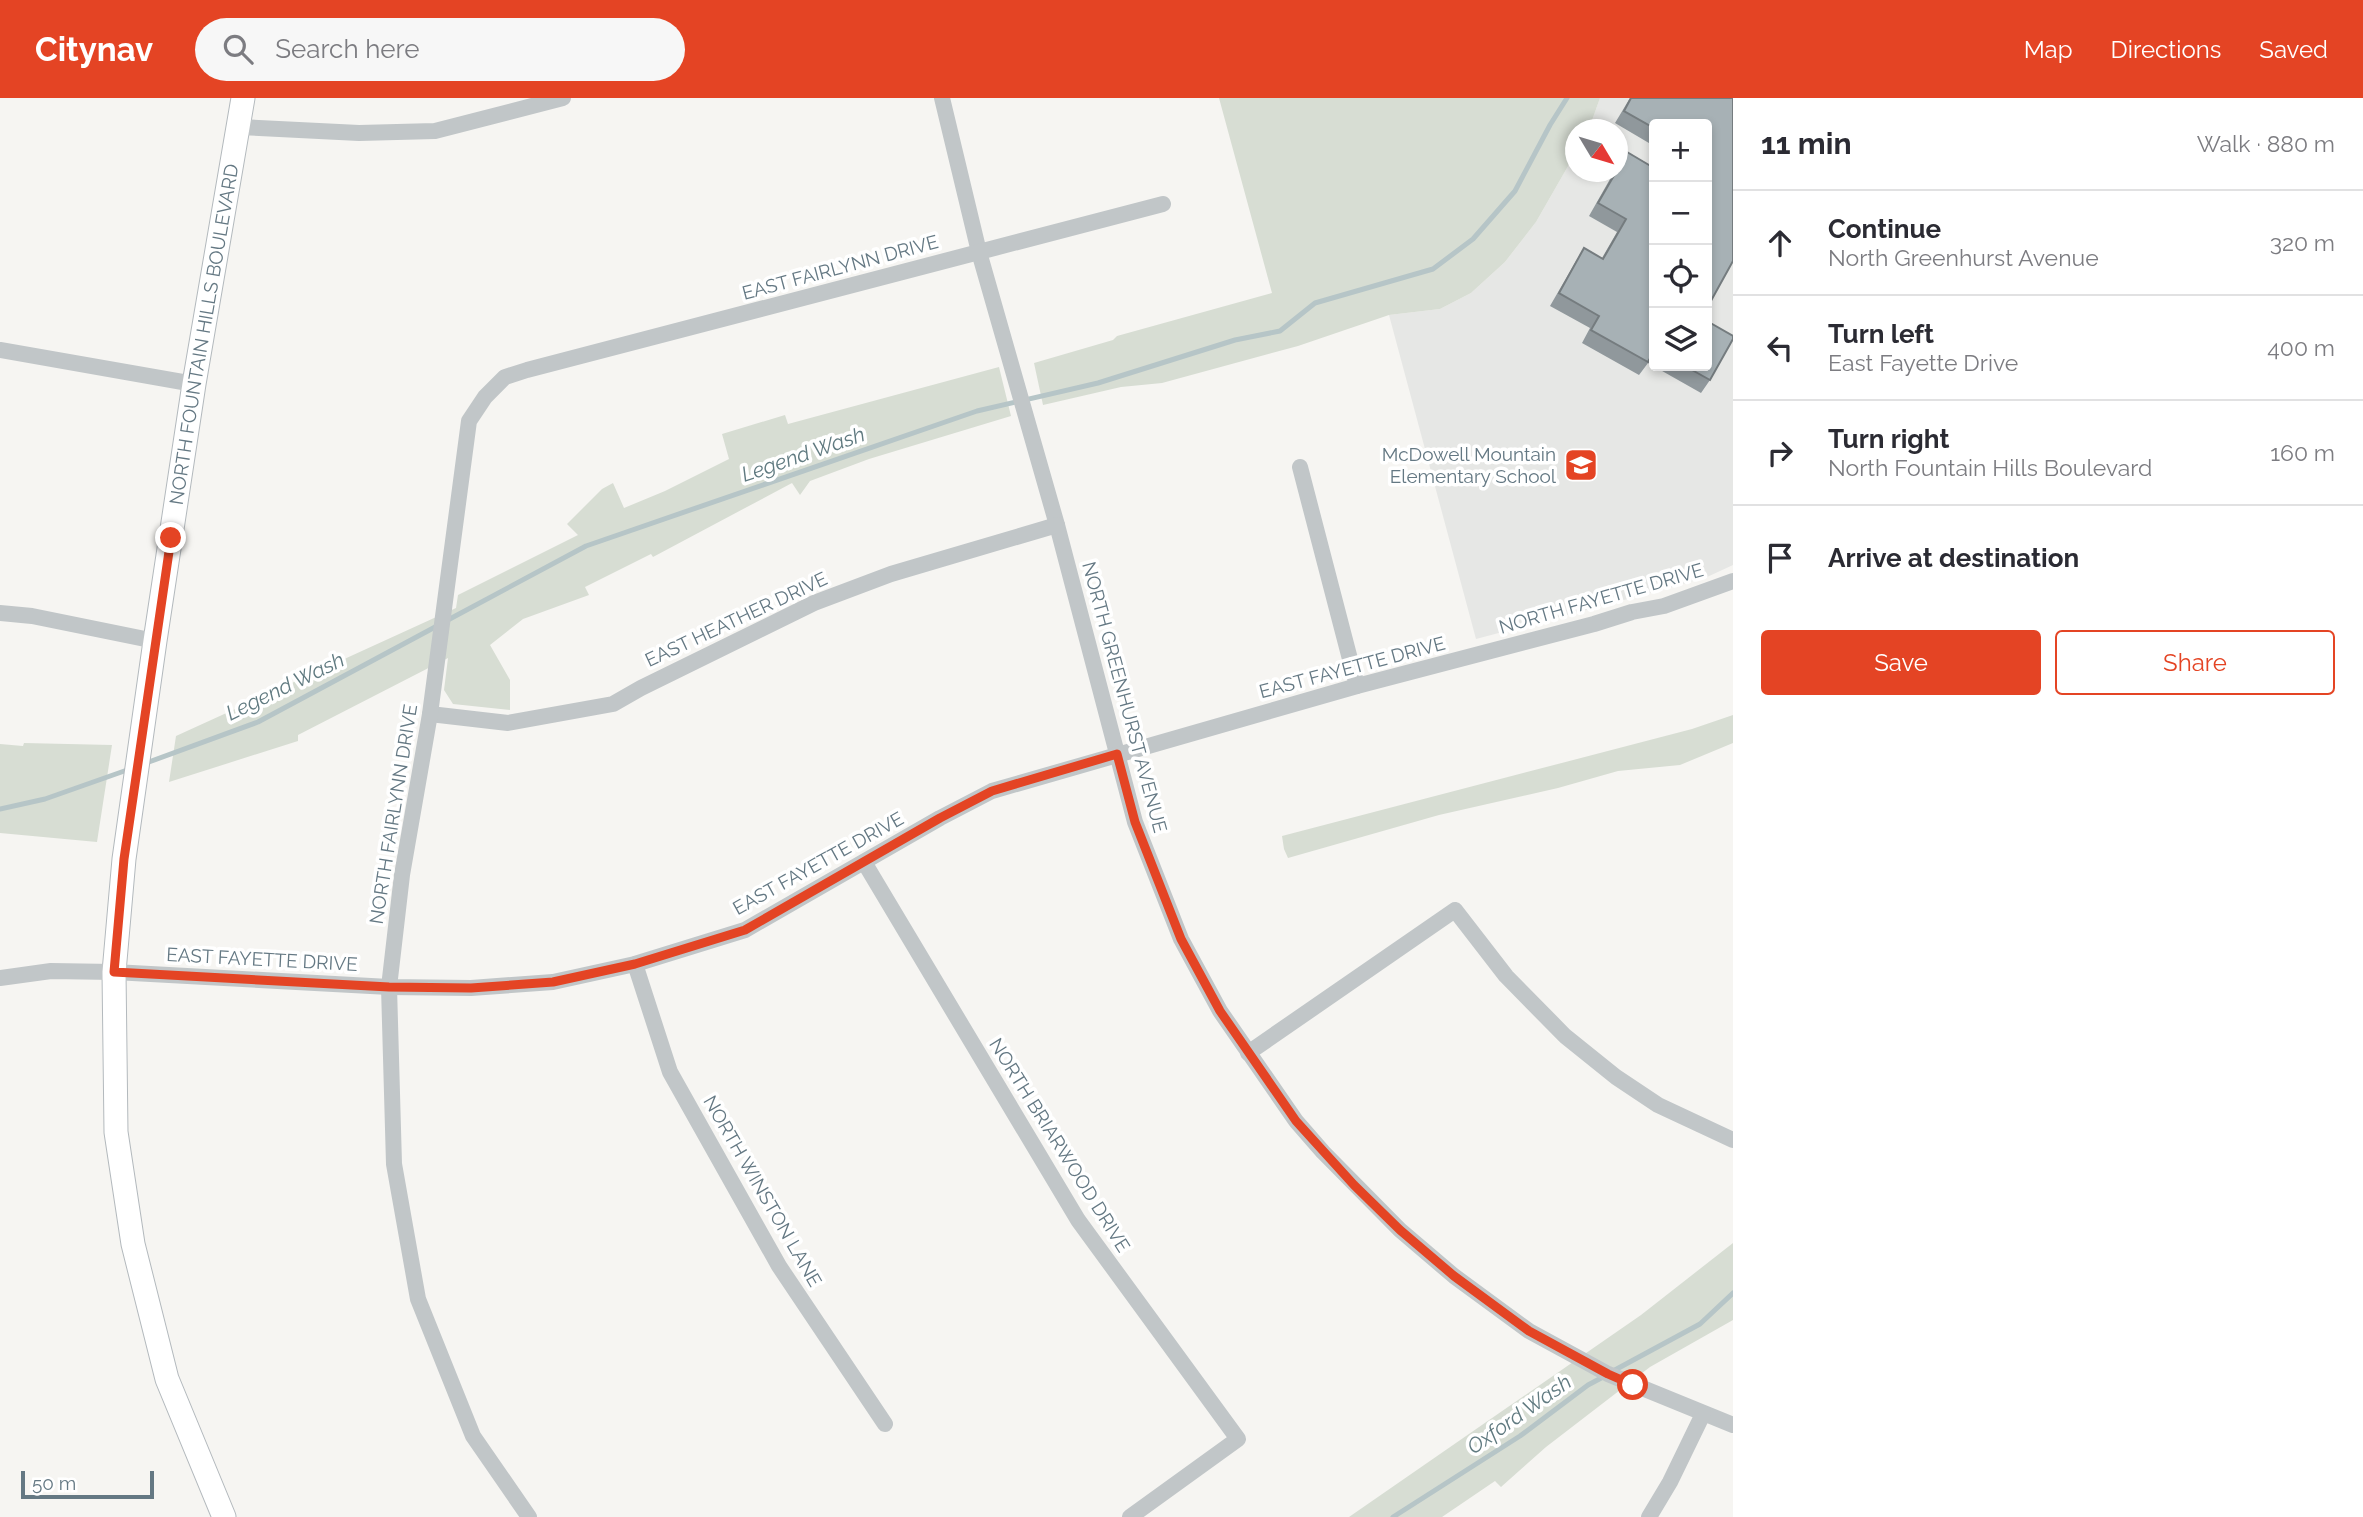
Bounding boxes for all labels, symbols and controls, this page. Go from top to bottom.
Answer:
search box [195,18,685,81]
text: Citynav [35,30,153,69]
icon: search [219,30,257,68]
text: Search here [275,34,420,64]
text: Map [2024,35,2073,64]
text: Directions [2111,35,2221,64]
text: Saved [2259,35,2328,64]
north arrow [1565,119,1628,182]
map controls [1649,119,1712,371]
button: + [1649,119,1712,182]
text: 11 min [1761,126,1852,161]
text: Walk · 880 m [2197,130,2335,157]
street label: NORTH FOUNTAIN HILLS BOULEVARD [165,162,243,506]
button: − [1649,182,1712,245]
text: Continue [1828,214,1941,244]
icon: ahead [1761,224,1799,262]
text: 320 m [2270,229,2335,256]
street label: EAST FAIRLYNN DRIVE [739,230,941,304]
text: North Greenhurst Avenue [1828,244,2099,271]
button: locate [1649,245,1712,308]
button: layers [1649,308,1712,371]
text: Turn left [1828,319,1934,349]
icon: left [1761,329,1799,367]
text: 400 m [2267,334,2335,361]
text: East Fayette Drive [1828,349,2018,376]
water label: Legend Wash [738,421,868,487]
text: Turn right [1828,424,1949,454]
icon: right [1761,434,1799,472]
text: 160 m [2270,439,2335,466]
place label: McDowell Mountain Elementary School [1382,443,1557,487]
school or university icon: McDowell Mountain Elementary School [1562,446,1600,484]
text: North Fountain Hills Boulevard [1828,454,2152,481]
route end [155,522,186,553]
icon: arrive [1761,539,1799,577]
text: Arrive at destination [1828,543,2079,573]
street label: NORTH FAYETTE DRIVE [1496,558,1706,638]
street label: NORTH GREENHURST AVENUE [1078,559,1172,835]
street label: EAST HEATHER DRIVE [641,567,831,671]
button: Save [1761,630,2041,695]
button: Share [2055,630,2335,695]
street label: EAST FAYETTE DRIVE [1257,632,1447,702]
water label: Legend Wash [222,647,348,725]
street label: NORTH FAIRLYNN DRIVE [365,702,421,926]
street label: EAST FAYETTE DRIVE [729,807,907,919]
street label: EAST FAYETTE DRIVE [166,943,358,975]
street label: NORTH BRIARWOOD DRIVE [985,1034,1135,1256]
street label: NORTH WINSTON LANE [699,1092,827,1290]
water label: Oxford Wash [1462,1369,1576,1459]
route start [1617,1369,1648,1400]
scale bar [21,1468,154,1500]
text: 50 m [32,1472,76,1494]

